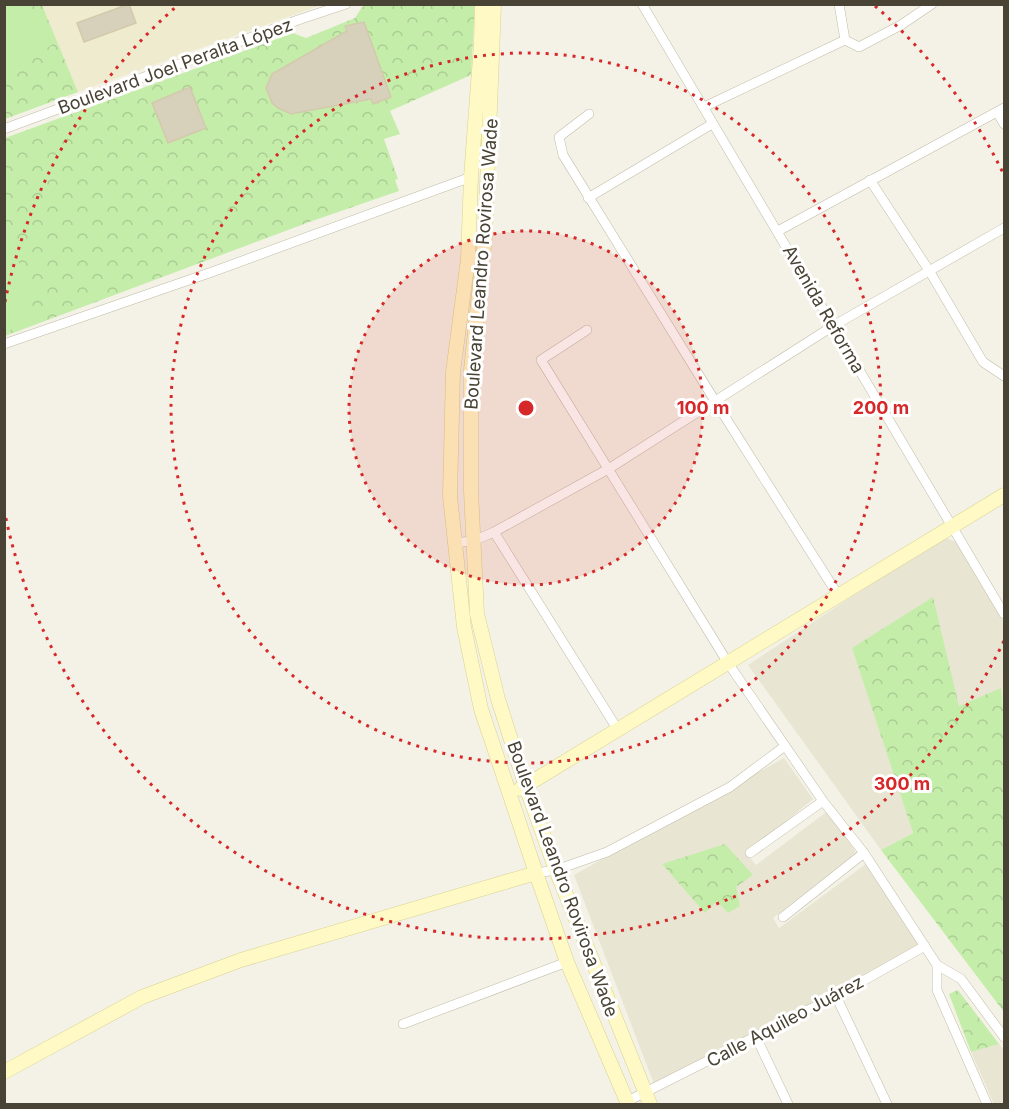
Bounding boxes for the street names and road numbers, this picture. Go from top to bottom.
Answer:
street label: Boulevard Joel Peralta López [55,14,295,118]
street label: Boulevard Leandro Rovirosa Wade [460,118,502,410]
street label: Avenida Reforma [779,241,869,377]
street label: Boulevard Leandro Rovirosa Wade [503,738,623,1020]
street label: Calle Aquileo Juárez [703,971,867,1071]

